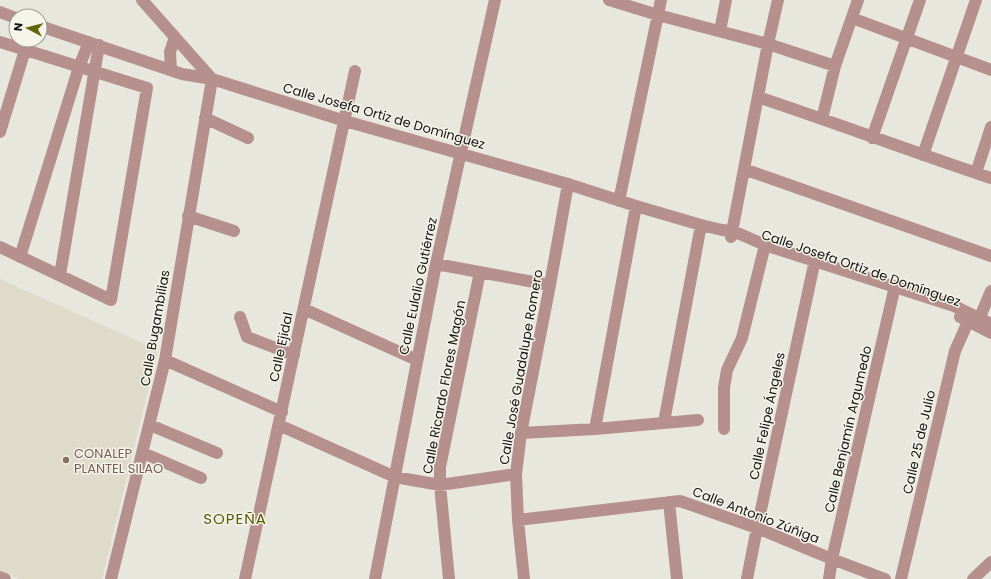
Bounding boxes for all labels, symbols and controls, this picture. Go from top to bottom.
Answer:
north arrow [8,8,48,48]
text: N [10,22,27,32]
street label: Calle Josefa Ortiz de Domínguez [281,78,487,154]
street label: Calle Eulalio Gutiérrez [394,215,442,356]
street label: Calle Josefa Ortiz de Domínguez [759,225,963,311]
street label: Calle Bugambilias [135,268,175,388]
street label: Calle José Guadalupe Romero [494,268,548,466]
street label: Calle Ricardo Flores Magón [418,299,470,475]
street label: Calle Ejidal [264,310,298,384]
street label: Calle Benjamín Argumedo [820,344,876,514]
street label: Calle Felipe Ángeles [744,350,790,482]
street label: Calle 25 de Julio [898,388,940,496]
place label: CONALEP PLANTEL SILAO [74,444,163,478]
marker: CONALEP PLANTEL SILAO [61,455,71,465]
street label: Calle Antonio Zúñiga [690,482,822,548]
district label: SOPEÑA [203,508,267,529]

